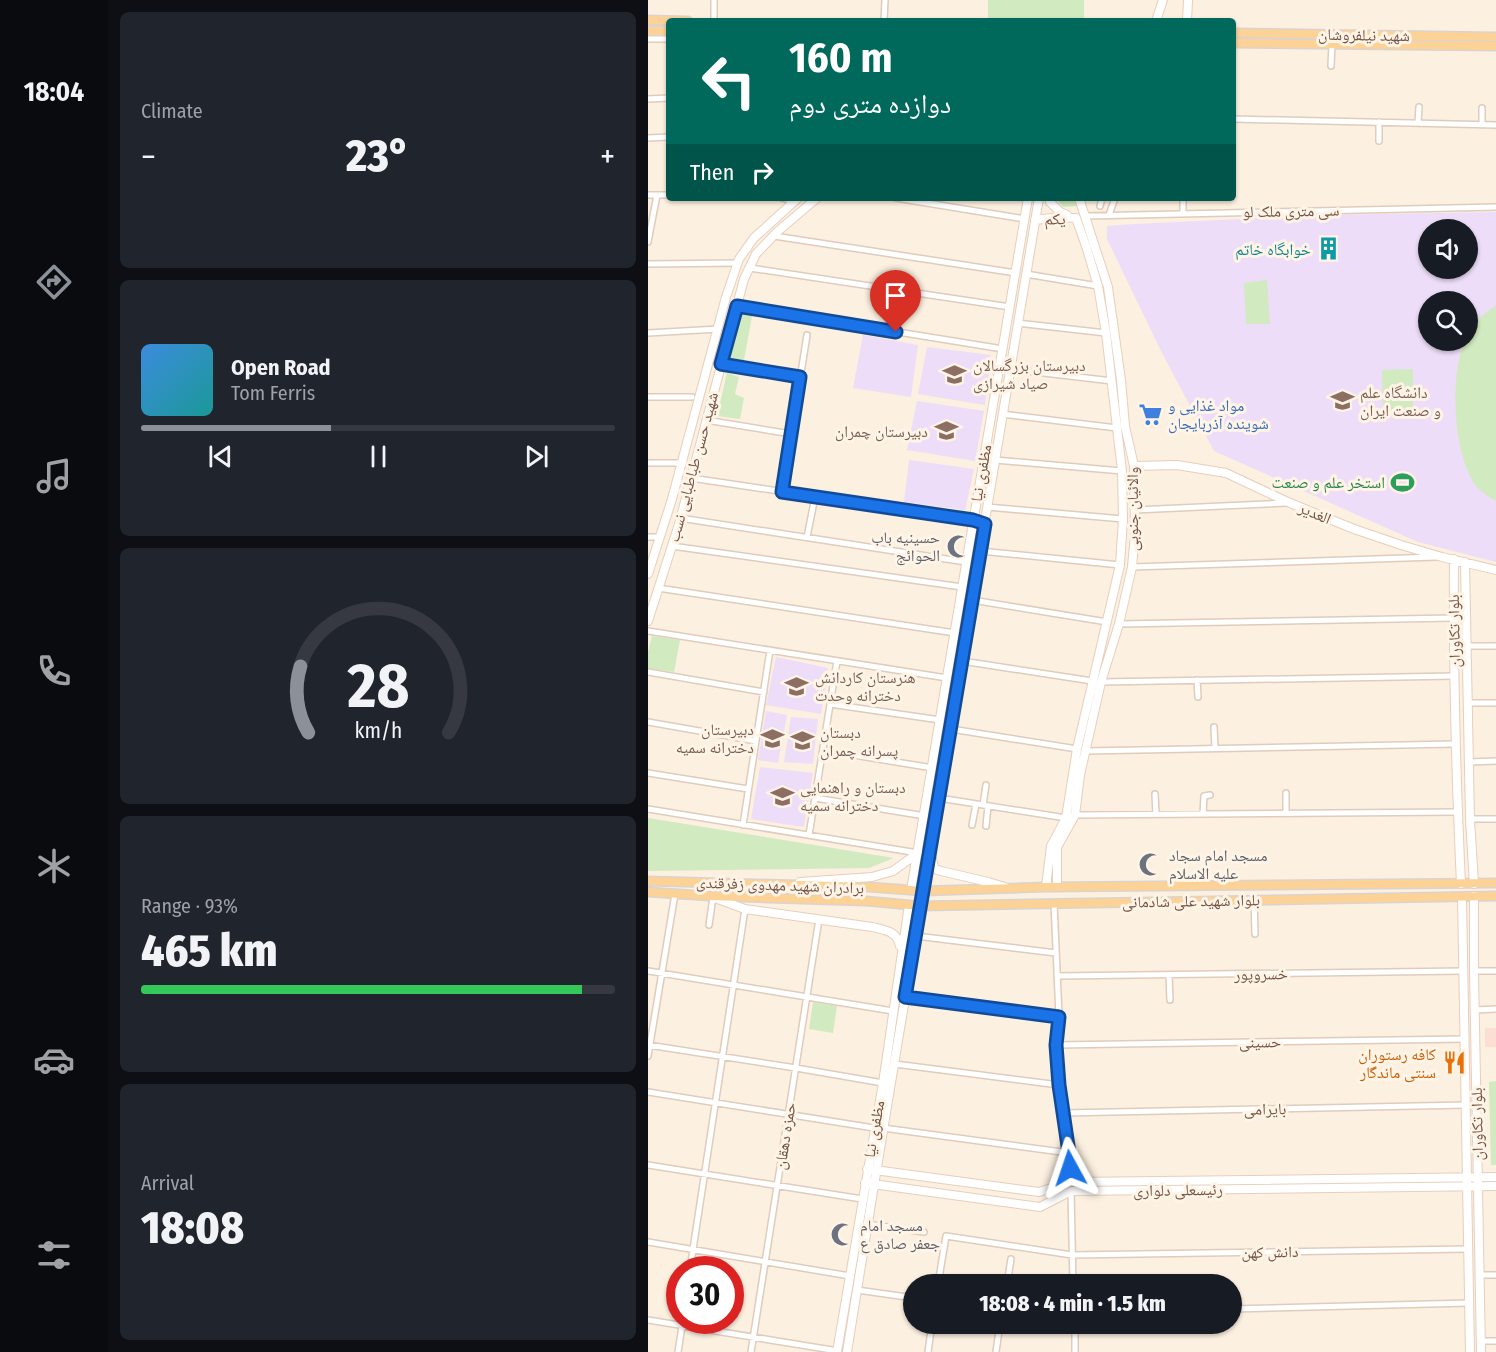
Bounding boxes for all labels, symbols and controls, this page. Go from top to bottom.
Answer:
street label: شهید نیلفروشان [1318,25,1410,46]
text: 160 m [789,33,892,83]
icon: left [690,42,768,120]
text: 18:04 [24,76,84,108]
text: دوازده متری دوم [789,88,951,120]
text: Climate [141,99,203,123]
text: 23° [346,129,410,183]
text: − [141,137,156,177]
text: + [600,137,615,177]
icon: right [746,156,779,189]
text: Then [690,159,734,186]
street label: سی متری ملک لو [1242,201,1340,222]
street label: یکم [1044,209,1066,230]
map controls [1418,219,1478,351]
button: sound [1418,219,1478,279]
building icon: خوابگاه خاتم [1316,236,1342,262]
place label: خوابگاه خاتم [1235,240,1311,260]
icon: directions [33,261,75,303]
pin [870,270,921,332]
icon: arrive [879,279,912,312]
button: search [1418,291,1478,351]
text: Open Road [231,354,331,381]
place label: دبیرستان بزرگسالان صیاد شیرازی [973,356,1086,394]
school or university icon: دبیرستان بزرگسالان صیاد شیرازی [942,361,968,387]
text: Tom Ferris [231,381,315,405]
place label: دانشگاه علم و صنعت ایران [1360,383,1441,421]
school or university icon: دانشگاه علم و صنعت ایران [1329,388,1355,414]
street label: شهید حسن طباطبایی نسب [664,390,723,544]
place label: مواد غذایی و شوینده آذربایجان [1168,396,1269,434]
supermarket icon: مواد غذایی و شوینده آذربایجان [1137,401,1163,427]
school or university icon: دبیرستان چمران [933,418,959,444]
place label: دبیرستان چمران [835,422,928,442]
icon: previous [204,440,237,473]
icon: pause [362,440,395,473]
icon: next [520,440,553,473]
street label: مظفری نیا [967,443,996,503]
icon: music [33,455,75,497]
street label: والائیان جنوبی [1123,467,1143,551]
sports icon: استخر علم و صنعت [1390,469,1416,495]
place label: استخر علم و صنعت [1272,473,1385,493]
street label: الغدیر [1295,497,1334,528]
place label: حسینیه باب الحوائج [871,528,940,566]
mosque icon: حسینیه باب الحوائج [945,533,971,559]
street label: بلوار تکاوران [1444,594,1465,668]
text: 28 [346,649,409,724]
icon: phone [33,650,75,692]
place label: هنرستان کاردانش دخترانه وحدت [815,668,916,705]
school or university icon: هنرستان کاردانش دخترانه وحدت [784,673,810,699]
text: km/h [354,718,402,744]
place label: دبیرستان دخترانه سمیه [676,720,754,757]
place label: دبستان پسرانه چمران [820,723,898,761]
school or university icon: دبیرستان دخترانه سمیه [759,725,785,751]
school or university icon: دبستان پسرانه چمران [789,728,815,754]
place label: دبستان و راهنمایی دخترانه سمیه [800,778,906,815]
school or university icon: دبستان و راهنمایی دخترانه سمیه [769,783,795,809]
icon: climate [33,845,75,887]
place label: مسجد امام سجاد علیه الاسلام [1169,846,1268,884]
mosque icon: مسجد امام سجاد علیه الاسلام [1138,851,1164,877]
street label: برادران شهید مهدوی زفرقندی [695,873,865,898]
street label: بلوار شهید علی شادمانی [1122,890,1260,913]
text: Range · 93% [141,894,238,918]
text: 465 km [141,924,278,978]
street label: خسروپور [1233,964,1288,984]
street label: حسینی [1239,1032,1281,1053]
icon: car [33,1039,75,1081]
place label: کافه رستوران سنتی ماندگار [1358,1045,1436,1083]
restaurant icon: کافه رستوران سنتی ماندگار [1441,1050,1467,1076]
street label: بلوار تکاوران [1467,1087,1488,1161]
street label: مظفری نیا [860,1099,889,1159]
street label: بایرامی [1244,1099,1286,1120]
street label: حمزه دهقان [770,1101,801,1171]
position arrow [1038,1136,1102,1200]
text: Arrival [141,1171,194,1195]
street label: رئیسعلی دلواری [1133,1180,1223,1201]
text: 18:08 [141,1201,244,1255]
place label: مسجد امام جعفر صادق ع [860,1216,940,1254]
mosque icon: مسجد امام جعفر صادق ع [829,1221,855,1247]
icon: filters [33,1234,75,1276]
street label: دانش کهن [1241,1242,1299,1263]
speed limit sign: 30 [666,1256,744,1334]
text: 18:08 · 4 min · 1.5 km [979,1290,1166,1317]

